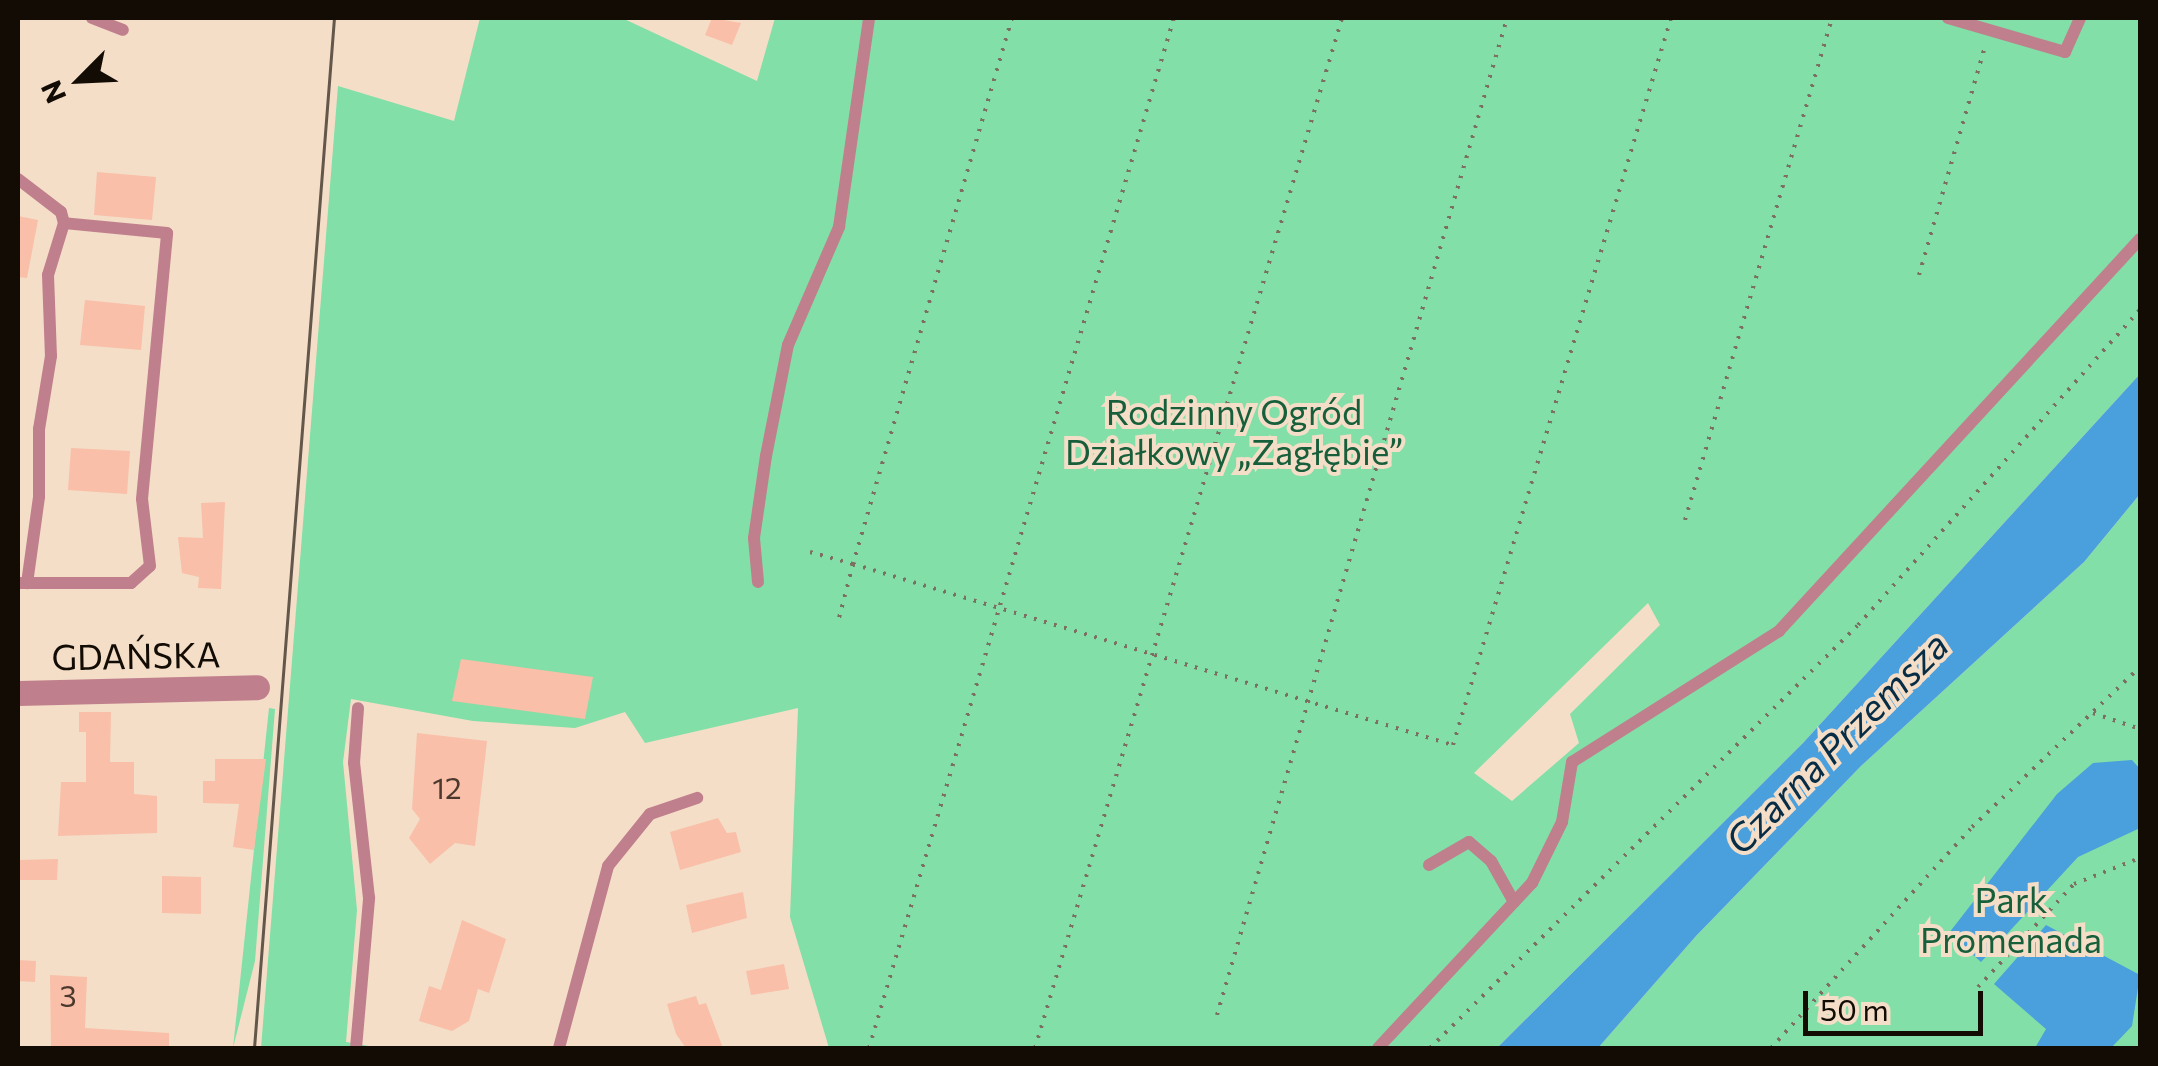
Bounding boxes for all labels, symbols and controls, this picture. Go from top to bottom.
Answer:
north arrow [30,30,130,130]
text: N [33,76,72,109]
park label: Rodzinny Ogród Działkowy „Zagłębie” [1065,390,1403,472]
water label: Czarna Przemsza [1715,621,1957,863]
street label: GDAŃSKA [51,633,221,677]
house number: 12 [432,769,462,805]
park label: Park Promenada [1920,878,2102,960]
scale bar [1808,971,1988,1033]
house number: 3 [59,977,77,1013]
text: 50 m [1820,990,1889,1027]

